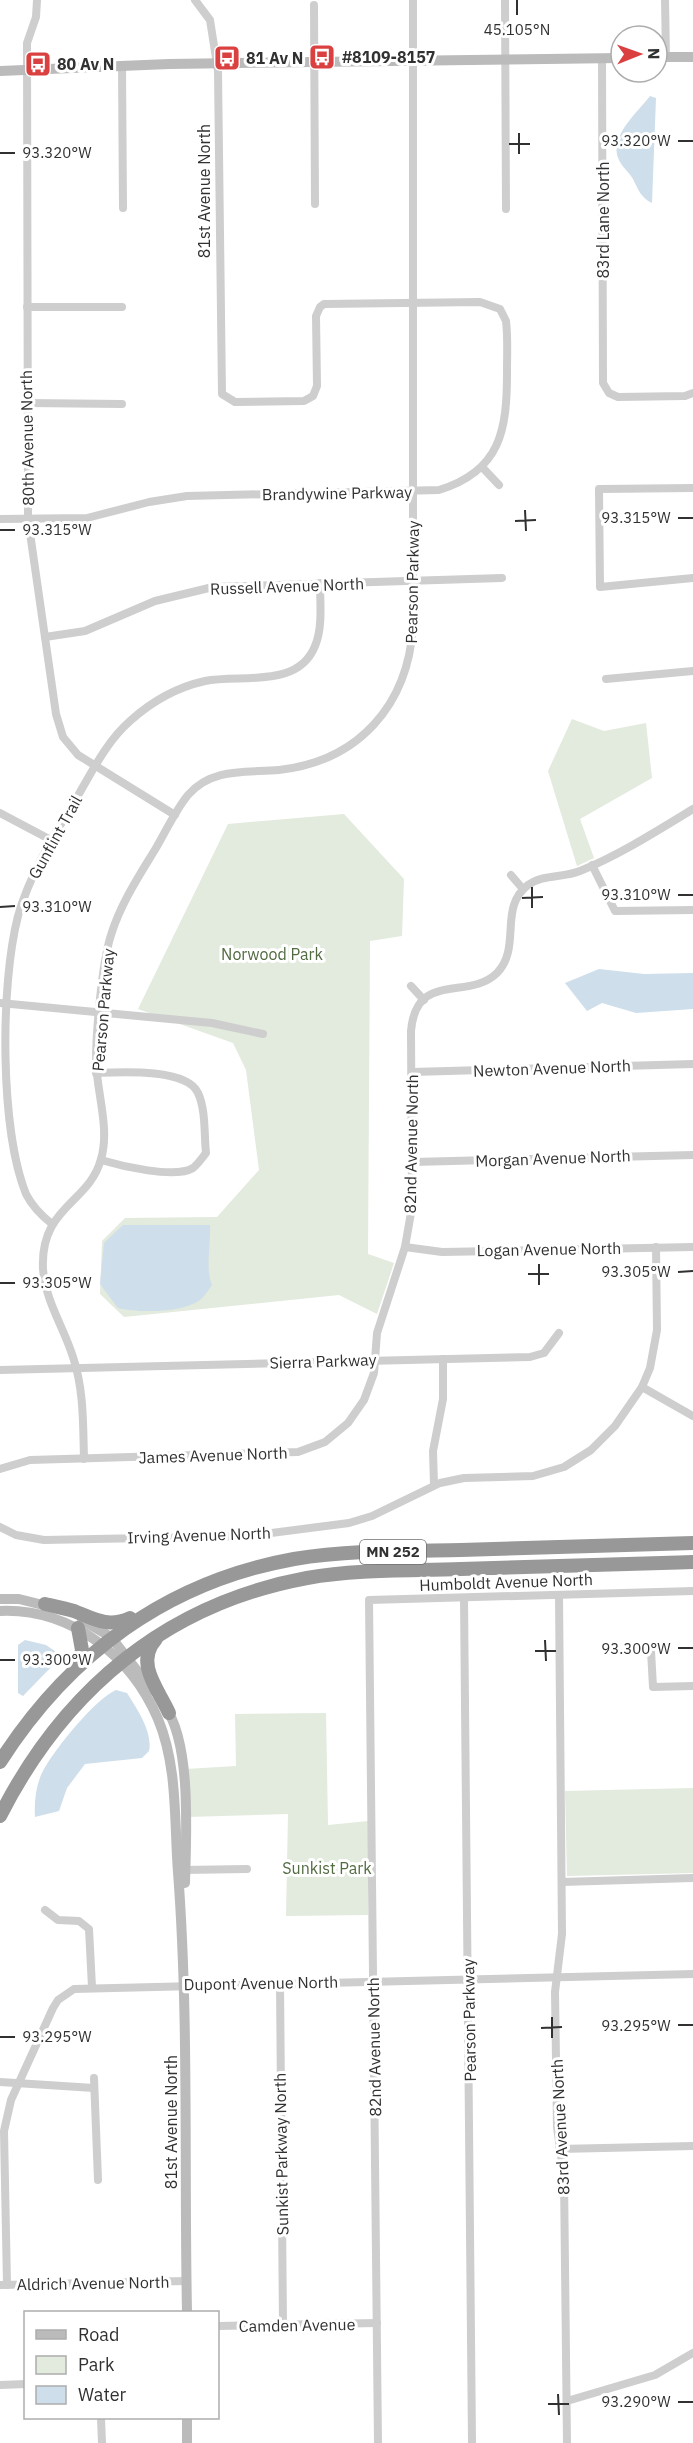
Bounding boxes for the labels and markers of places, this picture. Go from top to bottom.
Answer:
bus stop icon: #8109-8157 [307,42,337,72]
bus stop icon: 81 Av N [212,43,242,73]
place label: #8109-8157 [342,47,435,67]
place label: 81 Av N [246,48,303,68]
bus stop icon: 80 Av N [23,49,53,79]
place label: 80 Av N [57,54,114,74]

